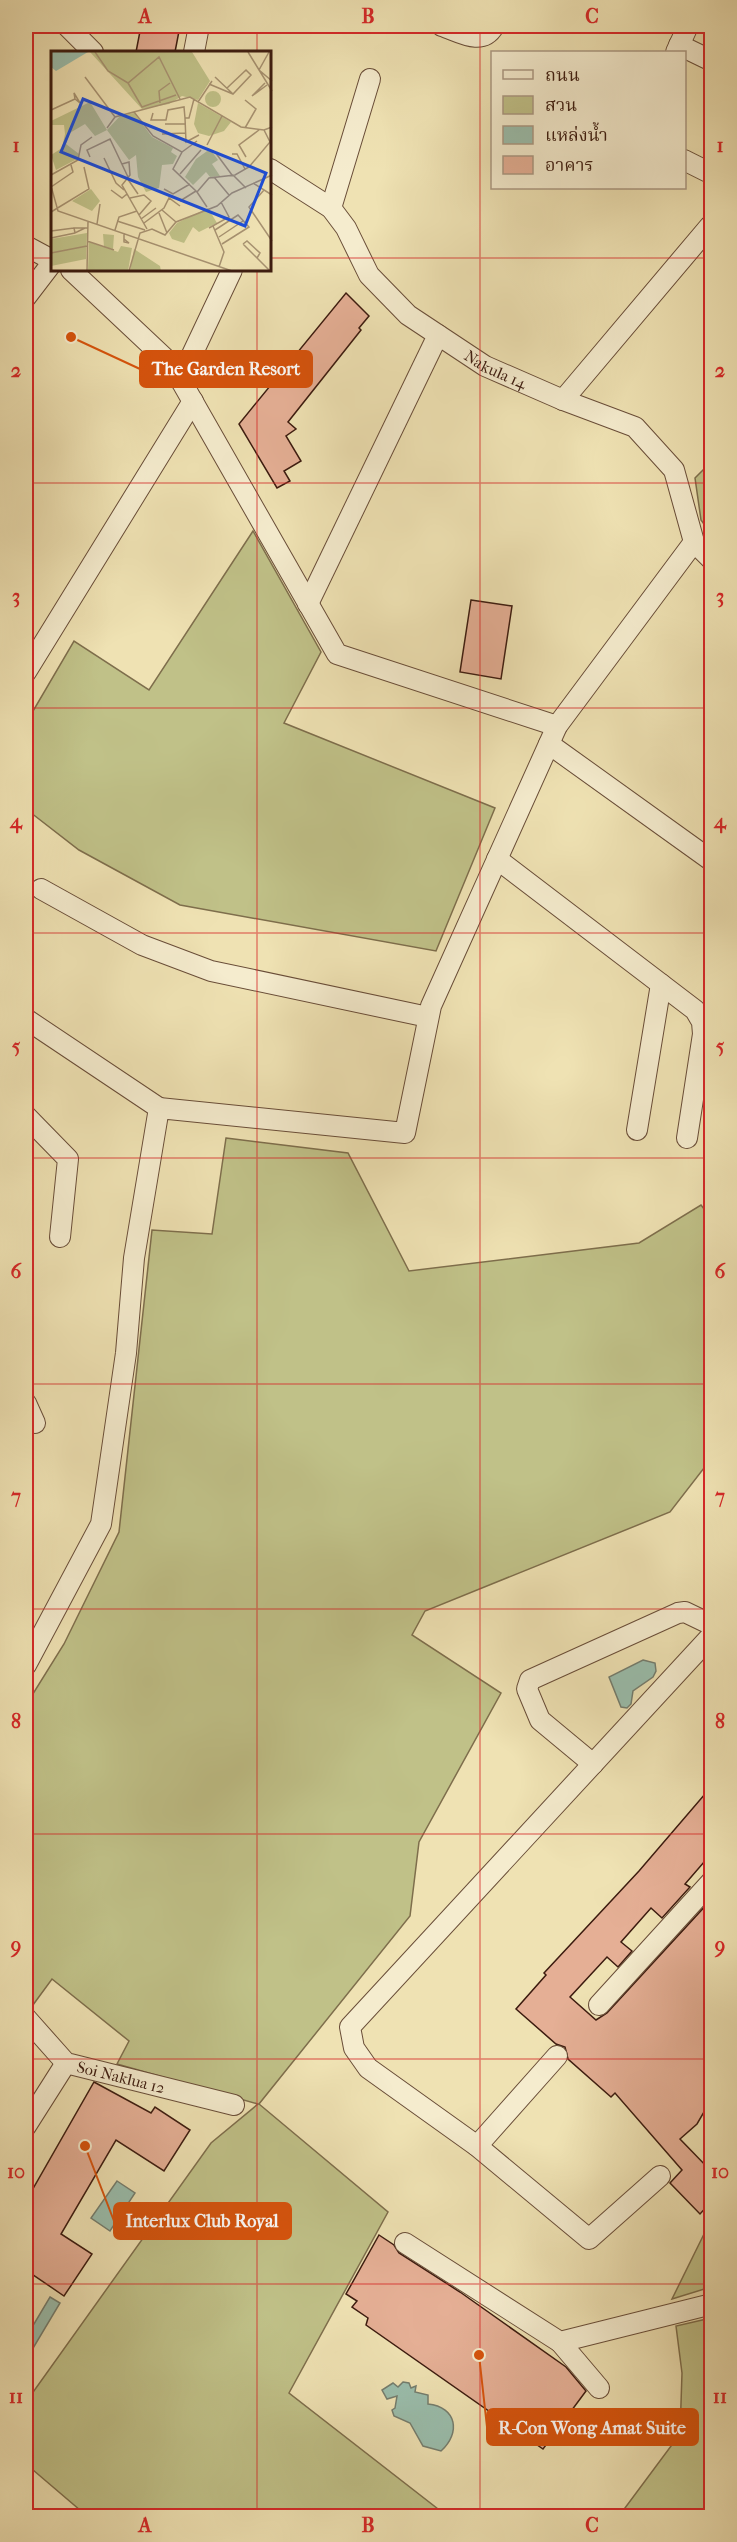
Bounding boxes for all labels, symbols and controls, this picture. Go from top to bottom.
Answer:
text: A [137,5,153,28]
text: B [361,5,375,28]
text: C [585,5,599,28]
inset map [51,51,272,272]
legend [491,51,686,189]
text: ถนน [545,65,580,86]
text: สวน [545,95,577,116]
text: แหล่งน้ำ [545,121,608,146]
text: 1 [12,134,20,157]
text: 1 [716,134,724,157]
text: อาคาร [545,155,594,176]
street label: Nakula 14 [461,346,530,393]
callout: The Garden Resort [140,351,312,387]
text: 2 [11,359,21,382]
text: The Garden Resort [151,359,301,380]
text: 2 [715,359,725,382]
text: 3 [12,585,20,608]
text: 3 [716,585,724,608]
text: 4 [9,810,23,834]
text: 4 [713,810,727,834]
text: 5 [12,1035,21,1058]
text: 5 [716,1035,725,1058]
text: 6 [11,1260,23,1283]
text: 6 [715,1260,727,1283]
text: 7 [10,1485,21,1508]
text: 7 [714,1485,725,1508]
text: 8 [11,1710,21,1733]
text: 8 [715,1710,725,1733]
text: 9 [10,1935,21,1958]
text: 9 [714,1935,725,1958]
street label: Soi Naklua 12 [75,2057,167,2097]
text: 10 [7,2160,25,2183]
text: 10 [711,2160,729,2183]
callout: Interlux Club Royal [114,2203,291,2239]
text: Interlux Club Royal [126,2211,279,2232]
text: 11 [9,2385,23,2408]
text: 11 [713,2385,727,2408]
callout: R-Con Wong Amat Suite [487,2409,698,2445]
text: R-Con Wong Amat Suite [498,2418,686,2439]
text: A [137,2514,153,2537]
text: B [361,2514,375,2537]
text: C [585,2514,599,2537]

